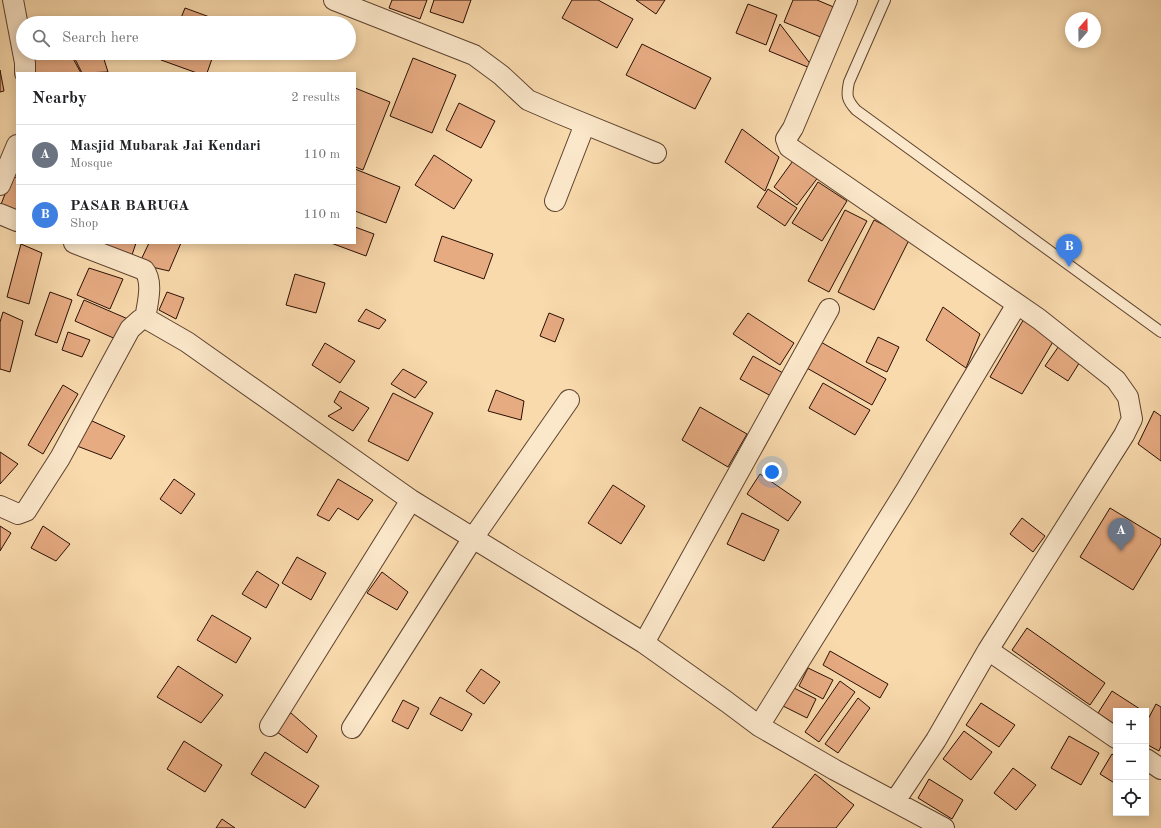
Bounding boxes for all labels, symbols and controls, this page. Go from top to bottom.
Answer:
north arrow [1065,12,1101,48]
search box [16,16,356,60]
icon: search [30,27,52,49]
text: Search here [62,31,139,46]
text: Nearby [32,90,87,107]
text: 2 results [291,91,340,104]
text: Masjid Mubarak Jai Kendari [70,139,261,154]
text: A [40,148,50,161]
text: 110 m [303,148,340,161]
text: Mosque [70,157,112,170]
text: PASAR BARUGA [70,199,189,214]
text: B [40,208,50,221]
text: 110 m [303,208,340,221]
text: Shop [70,217,98,230]
pin: B [1056,234,1082,267]
your location [762,462,782,482]
pin: A [1108,518,1134,551]
map controls [1113,708,1149,816]
button: + [1113,708,1149,744]
button: − [1113,744,1149,780]
button: locate [1113,780,1149,816]

